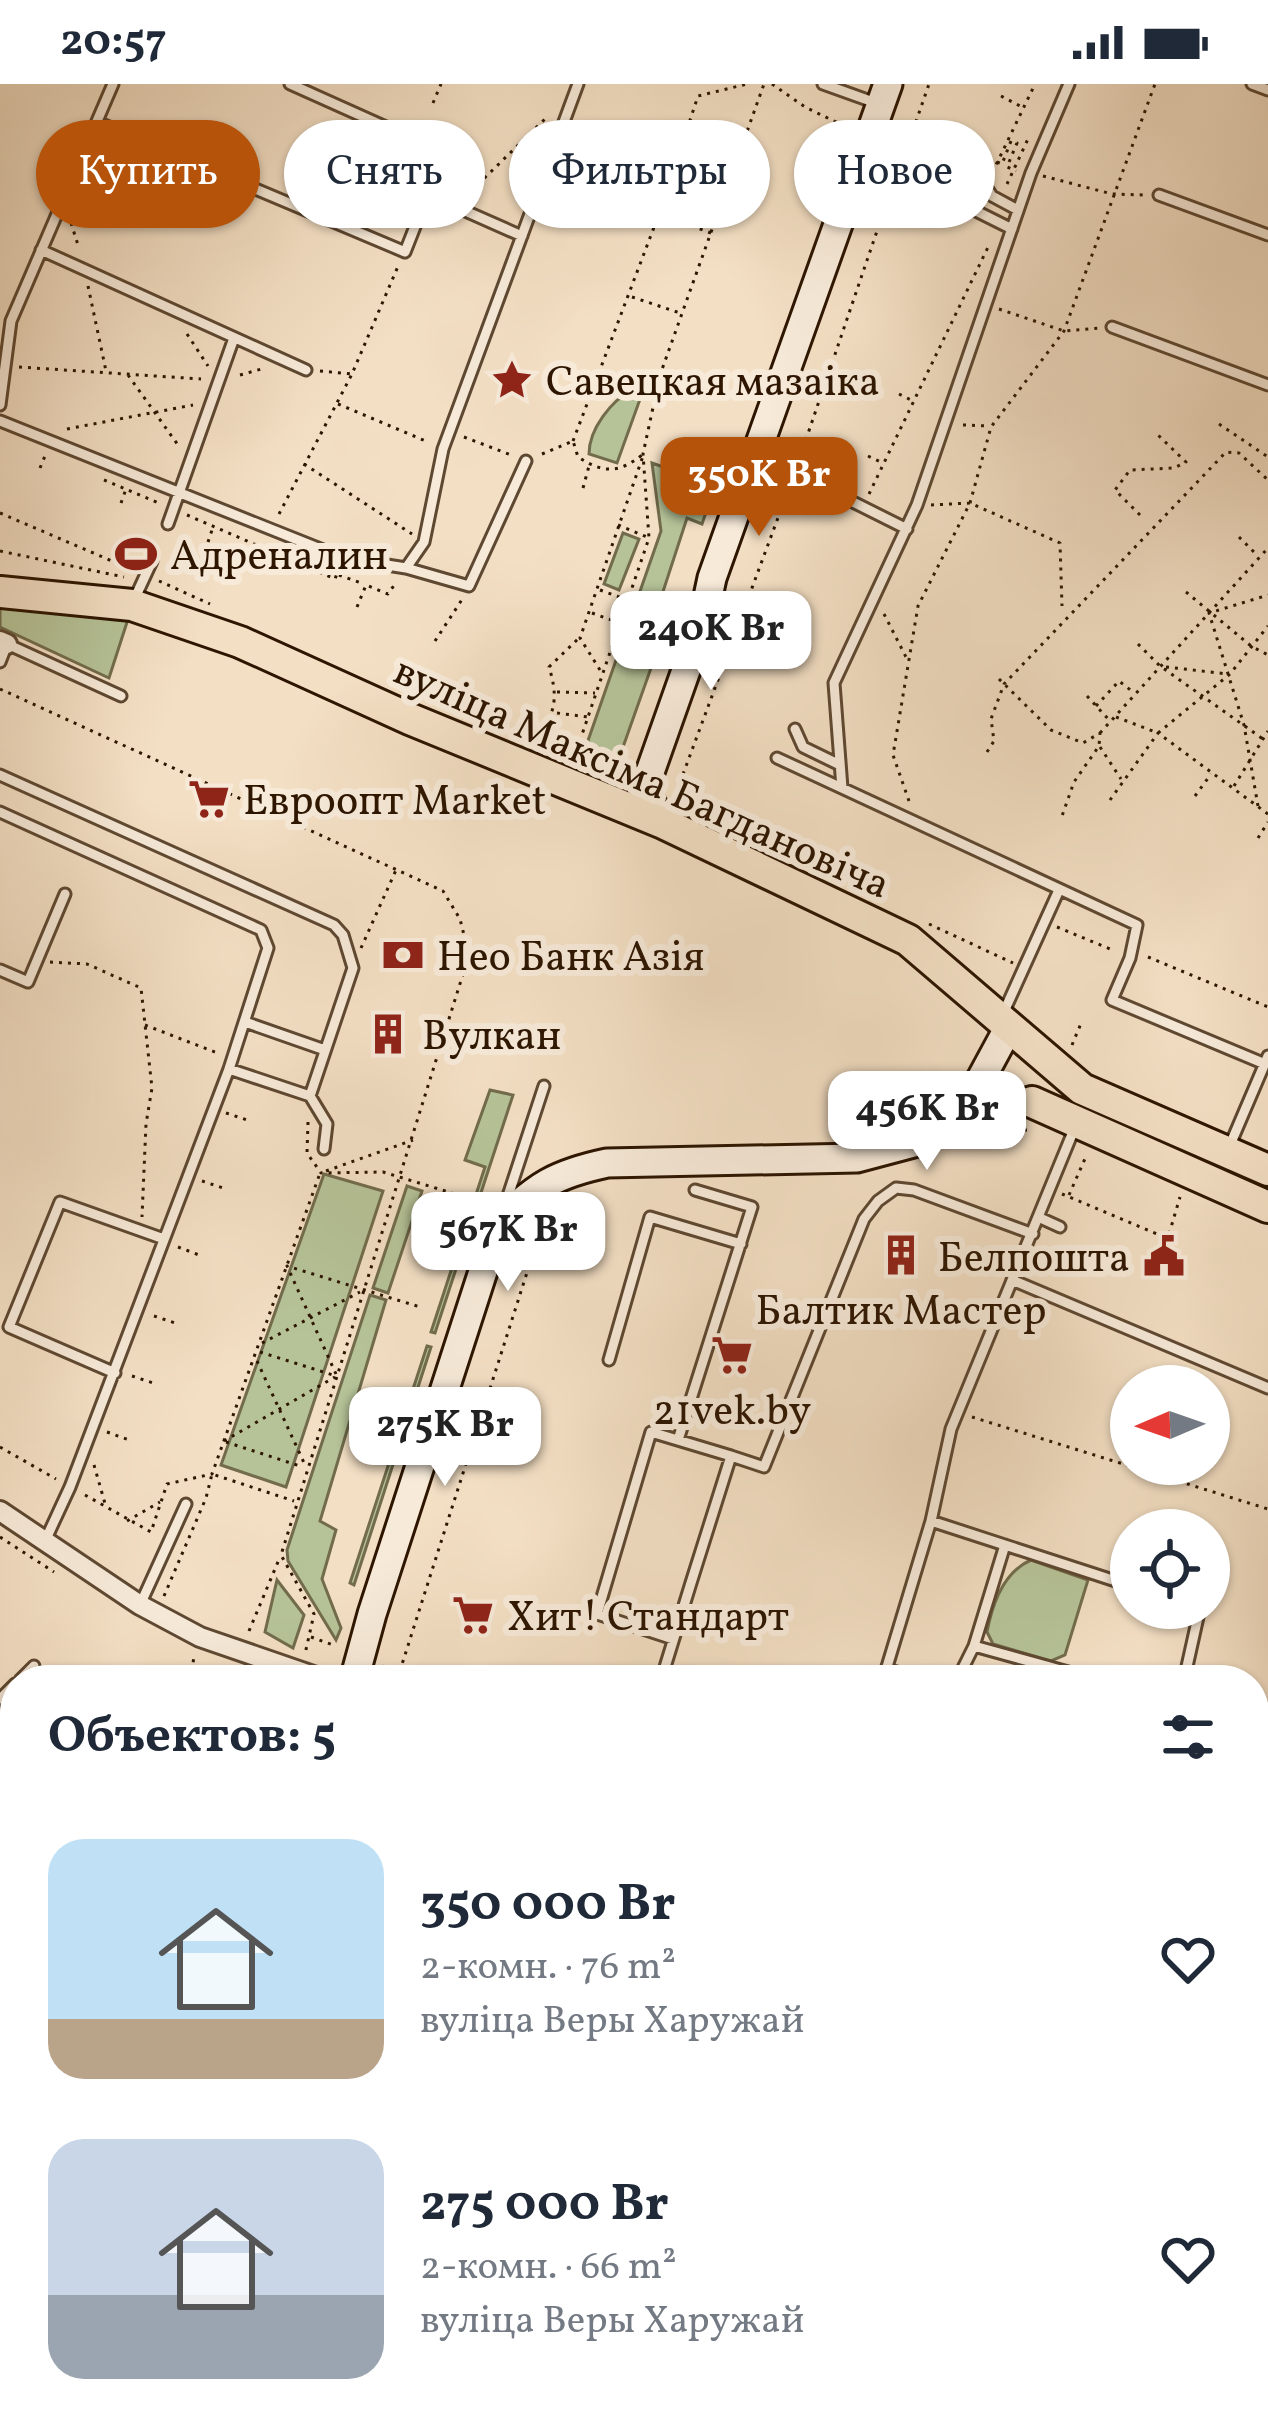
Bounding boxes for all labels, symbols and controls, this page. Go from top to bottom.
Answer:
text: 20:57 [60,11,167,74]
chip: Купить [36,120,260,228]
chip: Снять [284,120,485,228]
chip: Фильтры [509,120,770,228]
chip: Новое [794,120,995,228]
place label: Савецкая мазаіка [546,355,880,414]
place icon: Савецкая мазаіка [489,357,535,403]
pin: 350K Br [648,437,870,539]
text: 350K Br [688,449,831,503]
place label: Адреналин [170,529,388,588]
sports icon: Адреналин [113,531,159,577]
pin: 240K Br [600,591,822,693]
text: 240K Br [637,603,785,657]
street label: вуліца Максіма Багдановіча [384,644,899,916]
place label: Евроопт Market [243,774,547,833]
supermarket icon: Евроопт Market [186,776,232,822]
place label: Нео Банк Азія [437,930,705,989]
bank icon: Нео Банк Азія [380,932,426,978]
place label: Вулкан [422,1009,561,1068]
building icon: Вулкан [365,1011,411,1057]
pin: 456K Br [816,1071,1038,1173]
text: 456K Br [855,1083,999,1137]
pin: 567K Br [397,1192,619,1294]
text: 567K Br [438,1204,578,1258]
place label: Белпошта [938,1231,1130,1290]
building icon: Балтик Мастер [878,1232,924,1278]
public building icon: Белпошта [1141,1233,1187,1279]
place label: Балтик Мастер [756,1284,1046,1343]
supermarket icon: 21vek.by [709,1332,755,1378]
north arrow [1110,1365,1230,1485]
map controls [1110,1365,1230,1629]
place label: 21vek.by [653,1384,812,1443]
pin: 275K Br [334,1387,556,1489]
text: 275K Br [376,1399,514,1453]
button: locate [1110,1509,1230,1629]
place label: Хит! Стандарт [507,1590,789,1649]
supermarket icon: Хит! Стандарт [450,1592,496,1638]
text: Объектов: 5 [48,1702,336,1773]
icon: filters [1155,1704,1221,1770]
text: 350 000 Br [420,1870,676,1941]
icon: home [144,1887,288,2031]
icon: heart [1155,1926,1221,1992]
text: 2-комн. · 76 m² [420,1941,676,1995]
text: вуліца Веры Харужай [420,1995,805,2049]
text: 275 000 Br [420,2170,669,2241]
icon: home [144,2187,288,2331]
icon: heart [1155,2226,1221,2292]
text: 2-комн. · 66 m² [420,2241,677,2295]
text: вуліца Веры Харужай [420,2295,805,2349]

